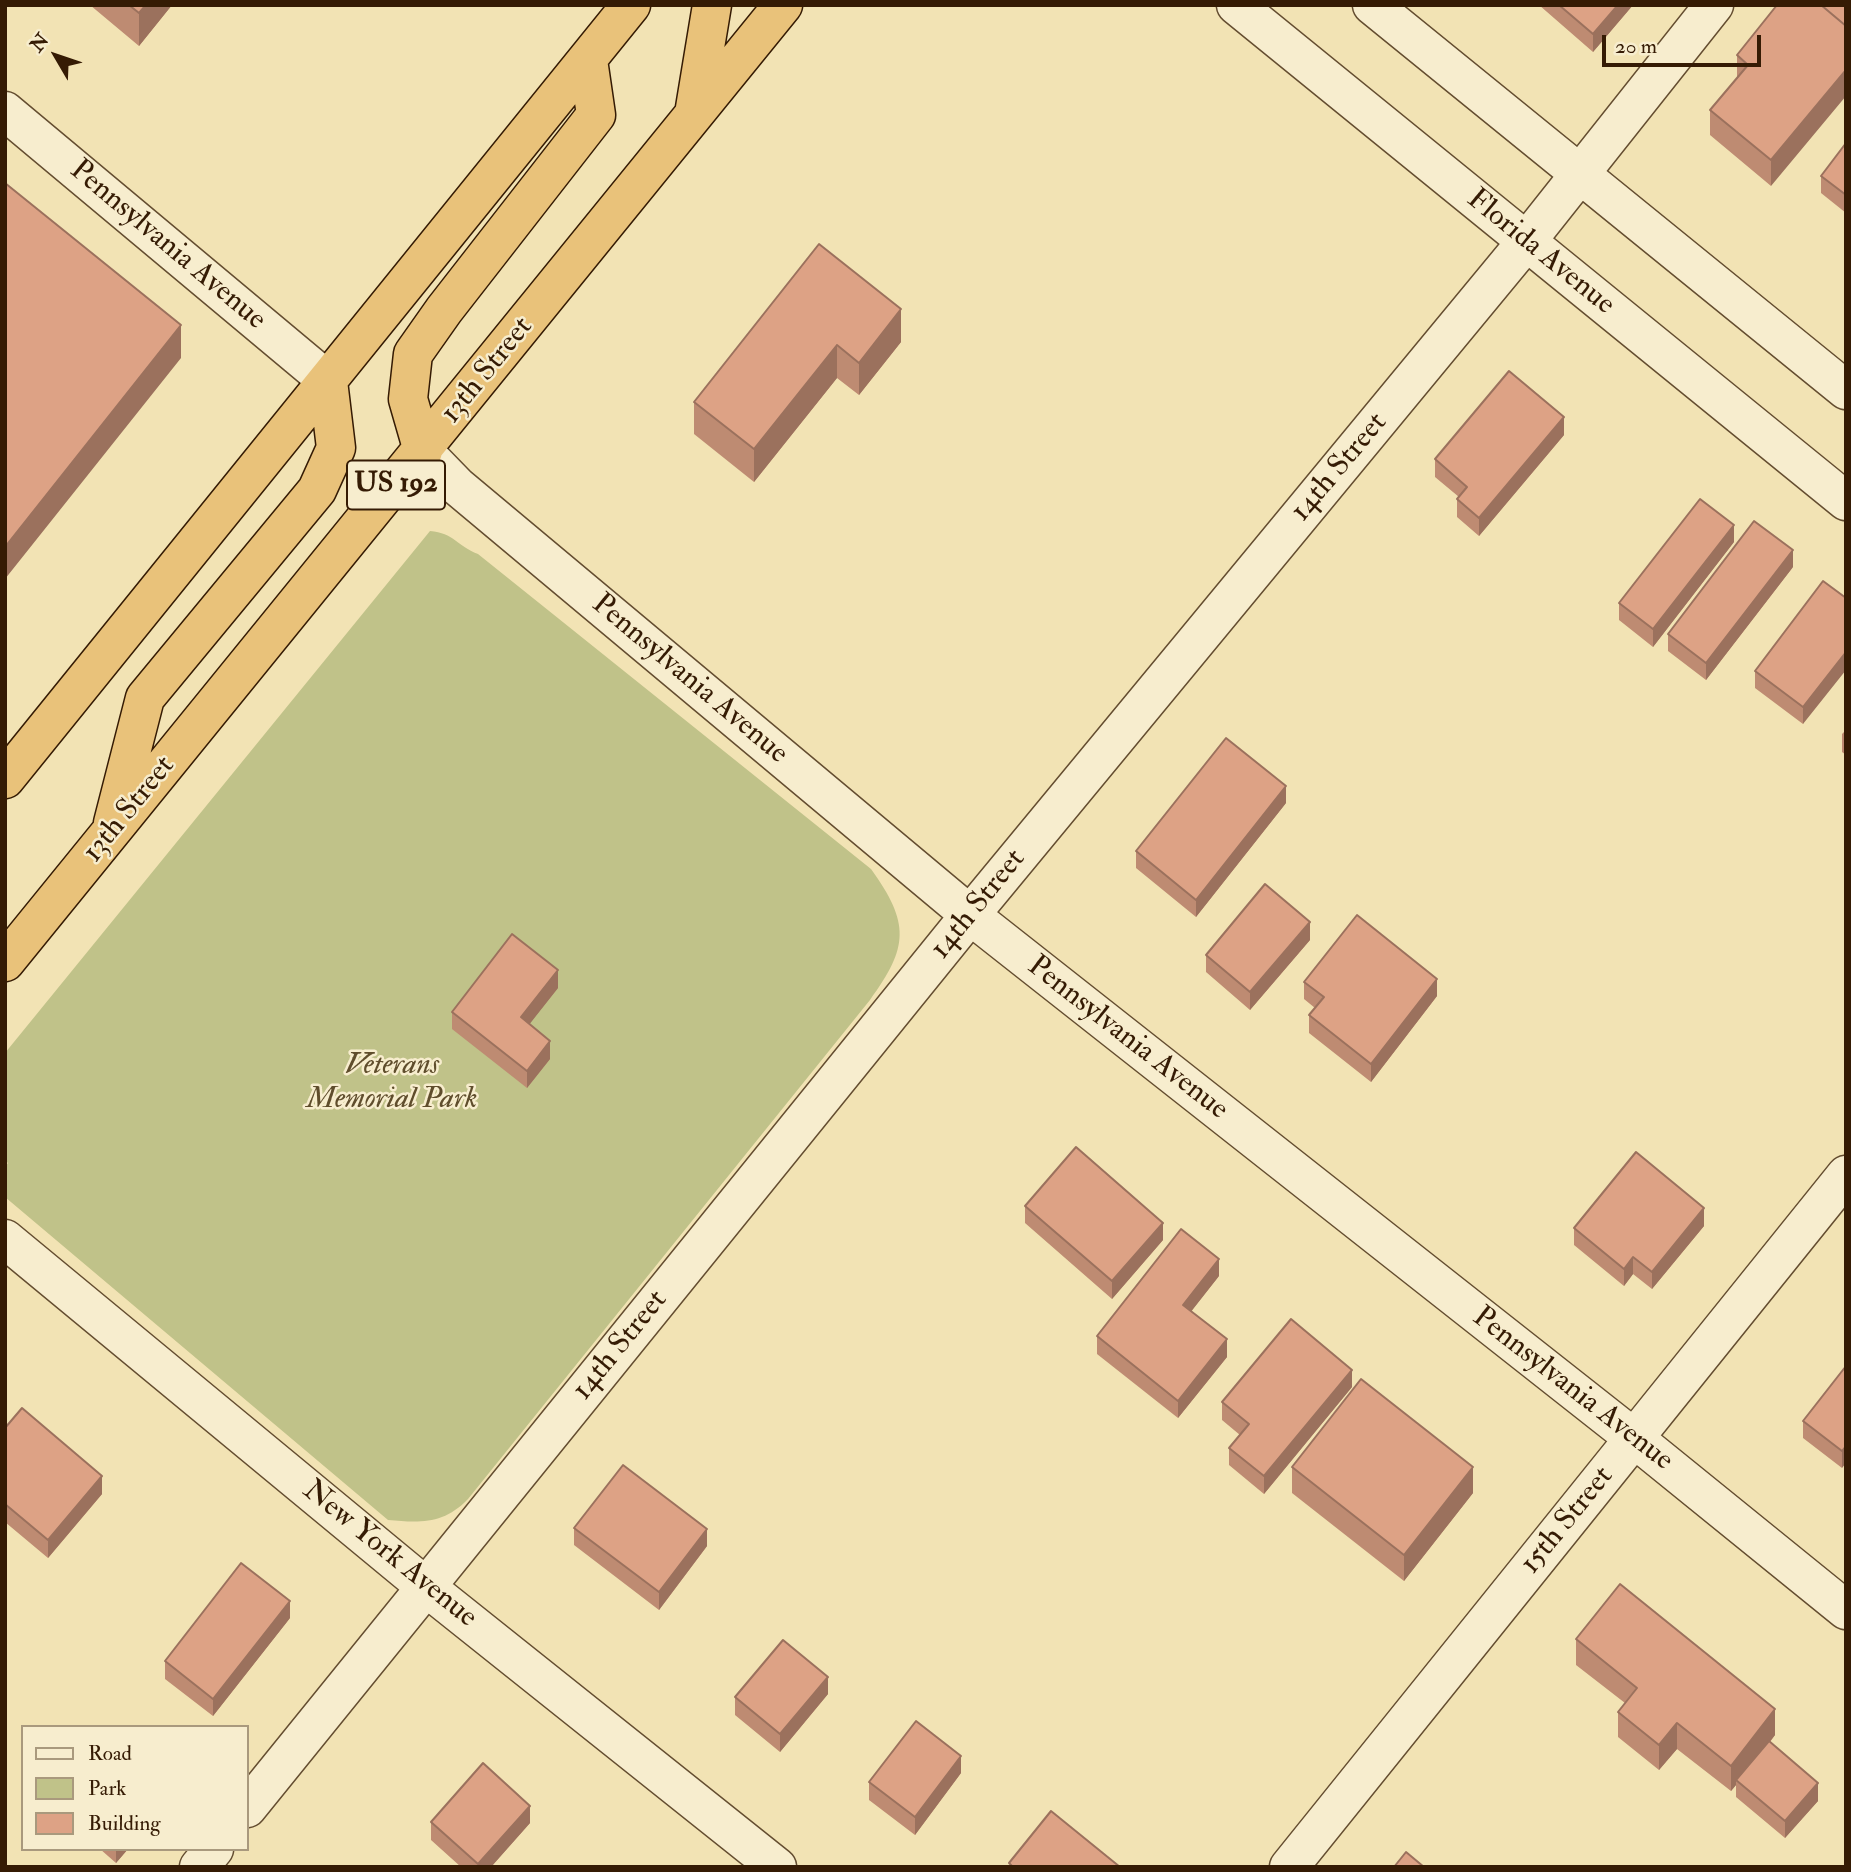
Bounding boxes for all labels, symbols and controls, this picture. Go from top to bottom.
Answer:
north arrow [21,21,91,91]
scale bar [1606,21,1765,65]
text: N [25,29,54,57]
text: 20 m [1615,33,1657,60]
street label: Pennsylvania Avenue [62,153,272,339]
street label: Florida Avenue [1459,182,1621,324]
street label: 13th Street [434,311,542,431]
street label: 14th Street [1284,406,1396,530]
road number: US 192 [347,461,445,510]
street label: Pennsylvania Avenue [584,587,794,773]
street label: 13th Street [76,750,184,870]
street label: 14th Street [924,843,1034,967]
street label: Pennsylvania Avenue [1019,949,1235,1129]
park label: Veterans Memorial Park [307,1049,477,1120]
street label: 14th Street [566,1284,676,1408]
street label: Pennsylvania Avenue [1464,1300,1680,1480]
street label: 15th Street [1514,1460,1622,1582]
street label: New York Avenue [294,1474,484,1636]
legend [21,1725,248,1851]
text: Road [88,1740,132,1767]
text: Park [88,1775,126,1802]
text: Building [88,1810,161,1837]

